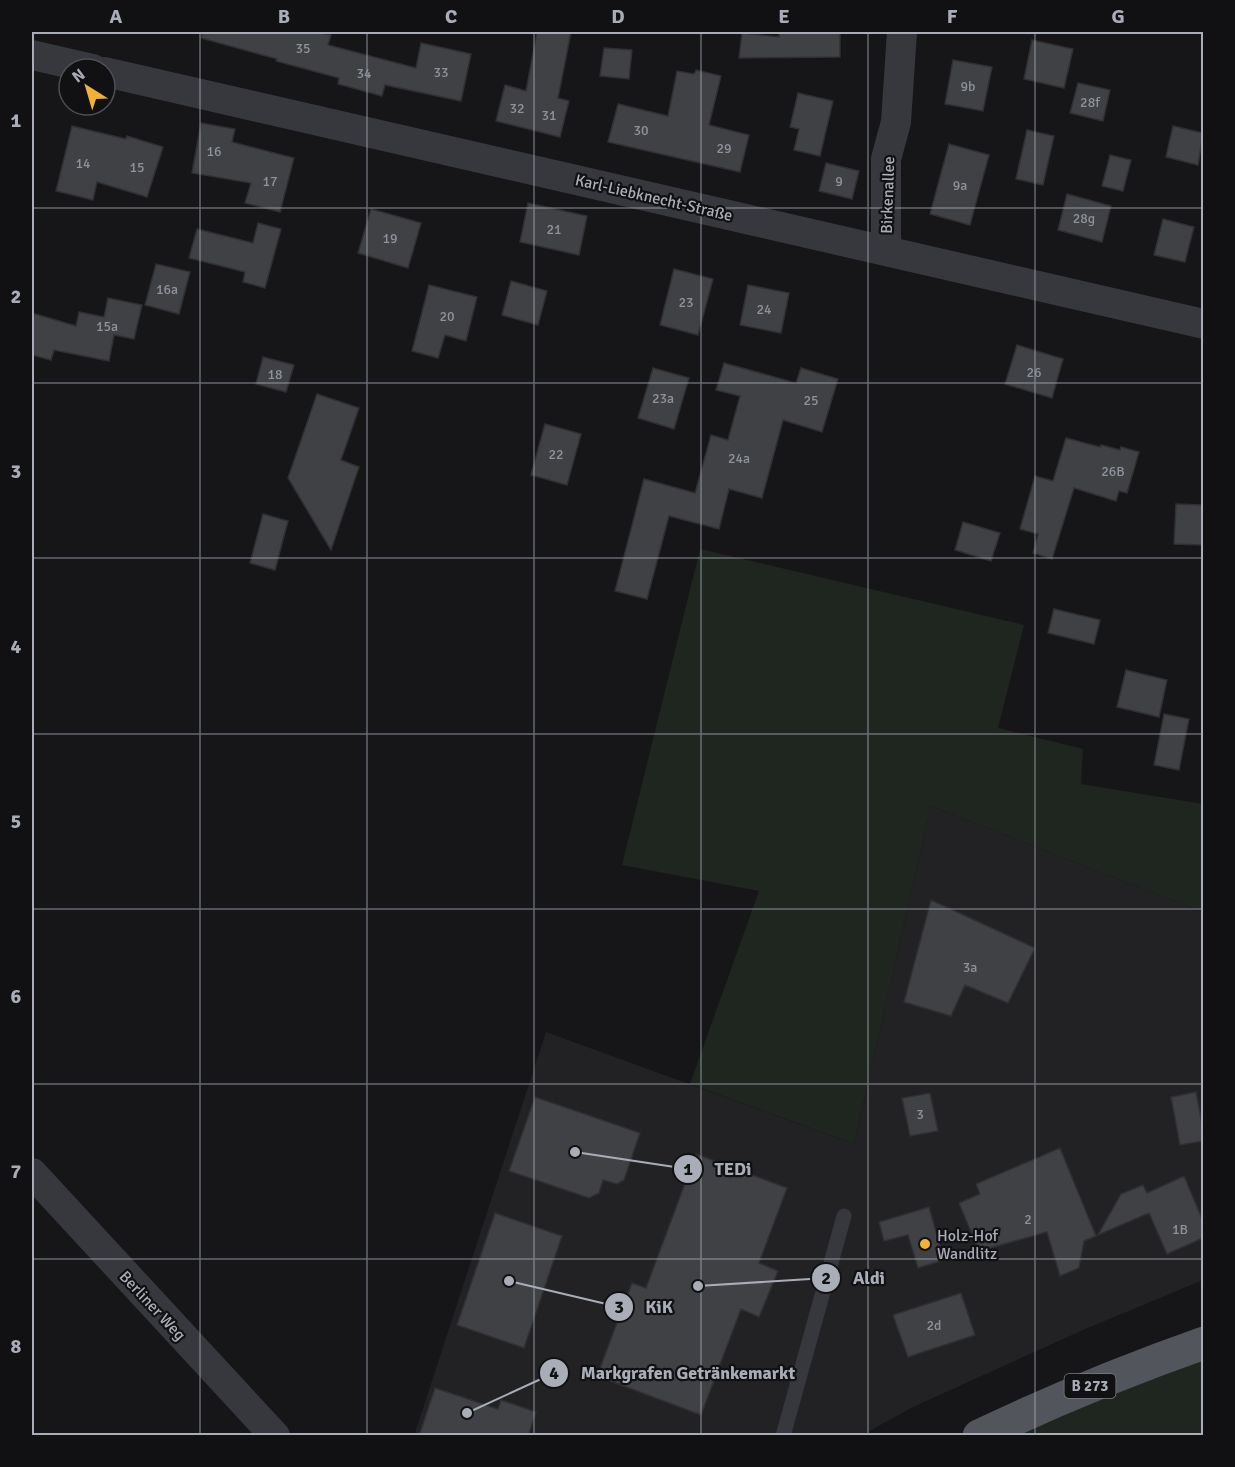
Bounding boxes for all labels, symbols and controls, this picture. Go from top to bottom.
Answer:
text: A [110,4,123,29]
text: B [278,4,290,29]
text: C [445,4,457,29]
text: D [611,4,625,29]
text: E [778,4,790,29]
text: F [947,4,958,29]
text: G [1111,4,1125,29]
house number: 35 [295,40,311,57]
north arrow [57,57,117,117]
text: N [68,64,89,87]
house number: 33 [433,64,449,81]
house number: 34 [356,65,372,82]
house number: 9b [961,78,975,95]
house number: 28f [1080,94,1101,111]
house number: 32 [509,100,525,117]
house number: 31 [541,107,557,124]
text: 1 [11,108,22,133]
house number: 30 [633,122,649,139]
house number: 29 [716,140,732,157]
house number: 16 [206,143,222,160]
house number: 14 [75,155,91,172]
street label: Birkenallee [877,156,899,234]
house number: 15 [129,159,145,176]
street label: Karl-Liebknecht-Straße [573,170,735,226]
house number: 17 [262,173,278,190]
house number: 9 [835,173,843,190]
house number: 9a [953,177,967,194]
house number: 28g [1073,210,1095,227]
house number: 21 [546,221,562,238]
house number: 19 [382,230,398,247]
house number: 16a [156,281,178,298]
text: 2 [11,284,21,309]
house number: 23 [678,294,694,311]
house number: 24 [756,301,772,318]
house number: 20 [439,308,455,325]
house number: 15a [96,318,118,335]
house number: 26 [1026,364,1042,381]
house number: 18 [267,366,283,383]
house number: 23a [652,390,674,407]
house number: 25 [803,392,819,409]
house number: 22 [548,446,564,463]
house number: 24a [728,450,750,467]
text: 3 [11,459,21,484]
house number: 26B [1101,463,1125,480]
text: 4 [11,634,22,659]
text: 5 [11,809,21,834]
house number: 3a [963,959,977,976]
text: 6 [11,984,22,1009]
house number: 3 [916,1106,924,1123]
callout: TEDi [673,1151,763,1187]
text: 1 [683,1158,693,1180]
text: TEDi [715,1158,751,1180]
text: 7 [11,1159,22,1184]
house number: 2 [1024,1211,1032,1228]
house number: 1B [1172,1221,1188,1238]
place label: Holz-Hof Wandlitz [937,1226,999,1264]
marker: Holz-Hof Wandlitz [918,1237,932,1251]
callout: Aldi [811,1260,897,1296]
street label: Berliner Weg [115,1267,190,1345]
text: 2 [821,1267,831,1289]
text: Aldi [853,1267,885,1289]
callout: KiK [604,1289,685,1325]
text: 3 [614,1296,624,1318]
text: KiK [645,1296,674,1318]
house number: 2d [927,1317,941,1334]
text: 8 [11,1334,22,1359]
callout: Markgrafen Getränkemarkt [539,1355,807,1391]
text: 4 [549,1362,559,1384]
text: Markgrafen Getränkemarkt [581,1362,795,1384]
road number: B 273 [1064,1374,1116,1398]

